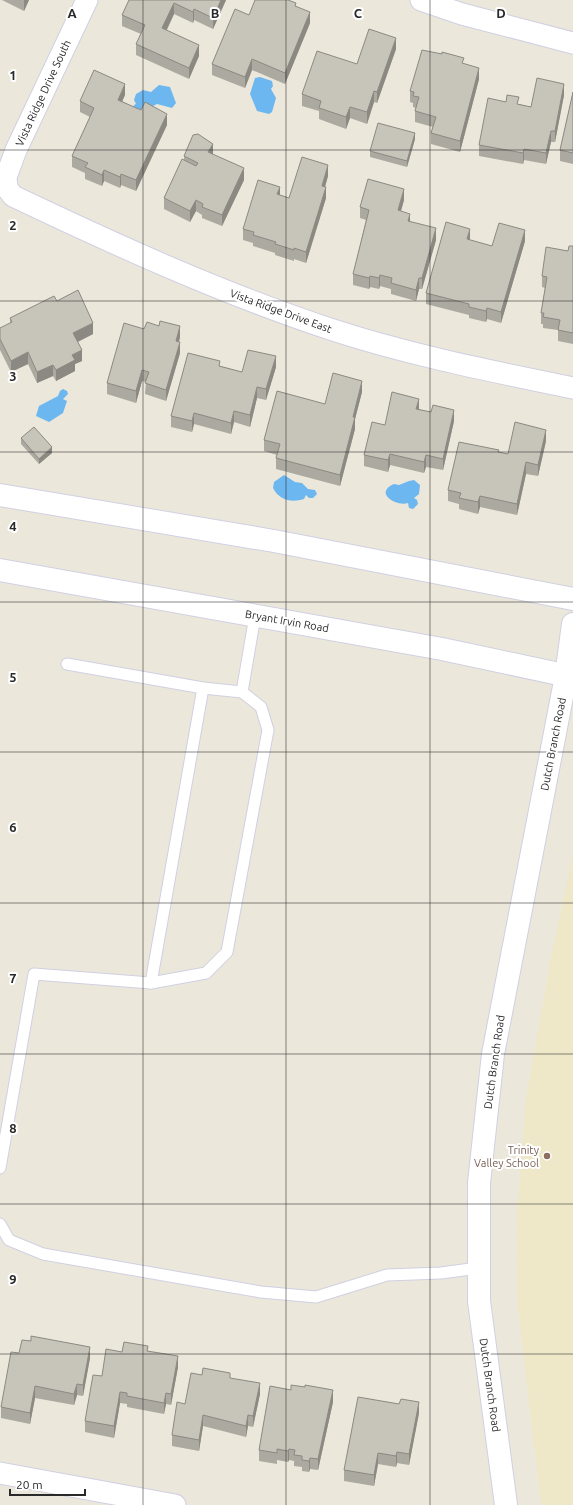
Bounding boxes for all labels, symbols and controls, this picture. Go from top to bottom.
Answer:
text: A [67,6,77,20]
text: B [211,6,220,20]
text: C [354,6,363,20]
text: D [496,6,506,20]
street label: Vista Ridge Drive South [13,38,73,148]
text: 1 [9,68,17,82]
text: 2 [9,218,17,232]
street label: Vista Ridge Drive East [228,287,334,335]
text: 3 [9,369,17,383]
text: 4 [9,519,17,533]
street label: Bryant Irvin Road [244,608,330,634]
text: 5 [9,670,17,684]
street label: Dutch Branch Road [538,696,568,792]
text: 6 [9,820,17,834]
text: 7 [9,971,17,985]
street label: Dutch Branch Road [481,1014,507,1110]
text: 8 [9,1121,17,1135]
place label: Trinity Valley School [474,1144,540,1169]
marker: Trinity Valley School [542,1151,552,1161]
text: 9 [9,1272,17,1286]
street label: Dutch Branch Road [477,1337,503,1433]
scale bar [10,1471,85,1497]
text: 20 m [16,1478,43,1491]

